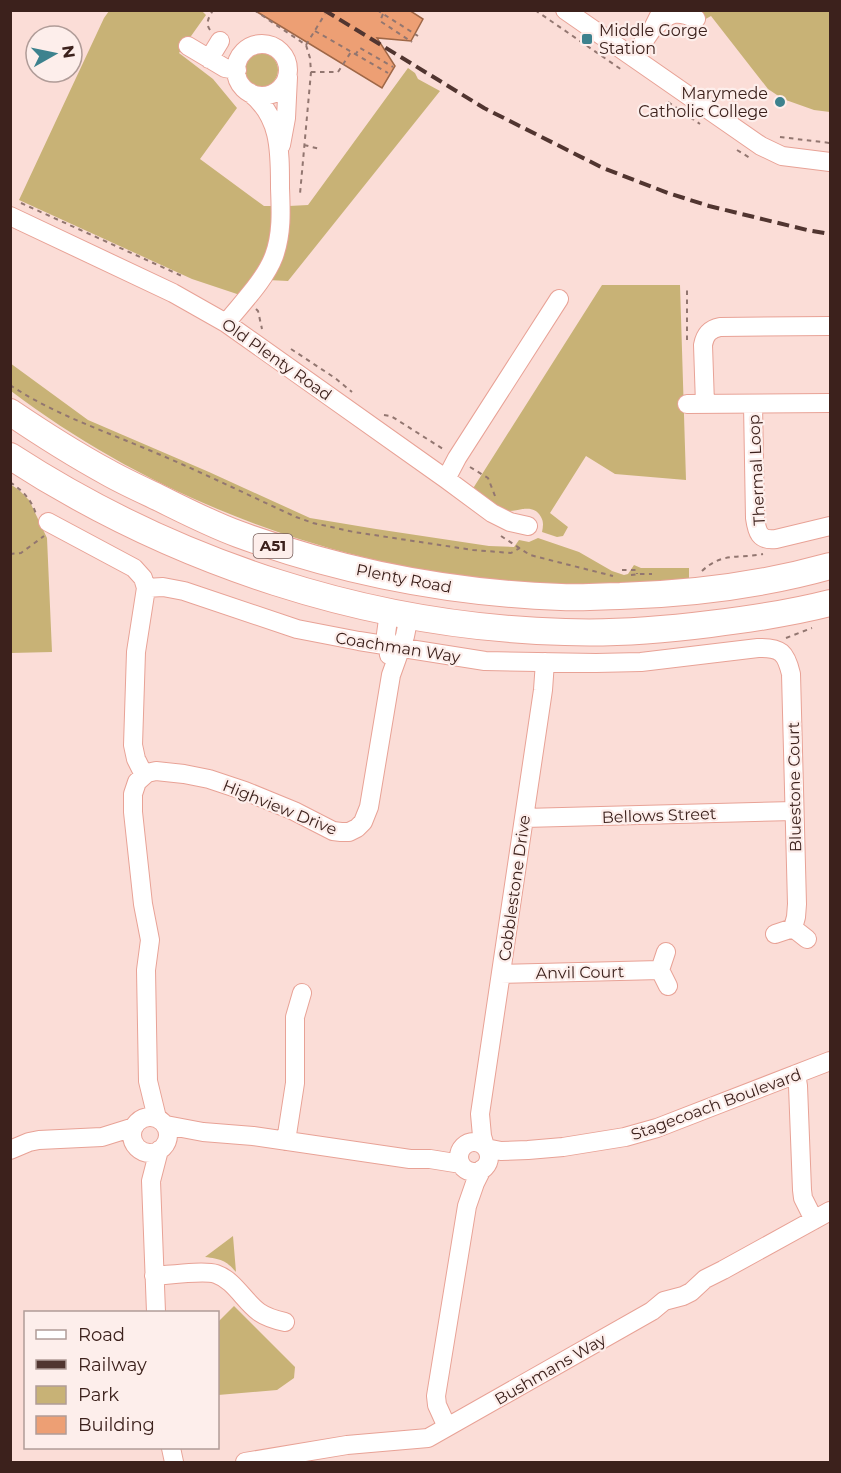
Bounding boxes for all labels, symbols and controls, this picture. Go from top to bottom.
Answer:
place label: Middle Gorge Station [599,21,708,58]
north arrow [24,24,84,84]
marker: Middle Gorge Station [580,32,594,46]
text: N [58,44,79,60]
place label: Marymede Catholic College [638,84,768,121]
marker: Marymede Catholic College [773,95,787,109]
street label: Old Plenty Road [218,314,335,404]
street label: Thermal Loop [744,414,769,526]
road number: A51 [254,534,292,558]
street label: Plenty Road [355,560,453,597]
street label: Coachman Way [334,628,462,667]
street label: Bluestone Court [784,721,805,852]
street label: Highview Drive [220,776,340,839]
street label: Bellows Street [601,804,717,827]
street label: Cobblestone Drive [495,814,534,962]
street label: Anvil Court [536,962,625,983]
street label: Stagecoach Boulevard [628,1065,804,1144]
legend [24,1311,219,1449]
text: Road [78,1324,125,1346]
street label: Bushmans Way [491,1330,610,1409]
text: Railway [78,1354,147,1376]
text: Park [78,1384,119,1406]
text: Building [78,1414,155,1436]

